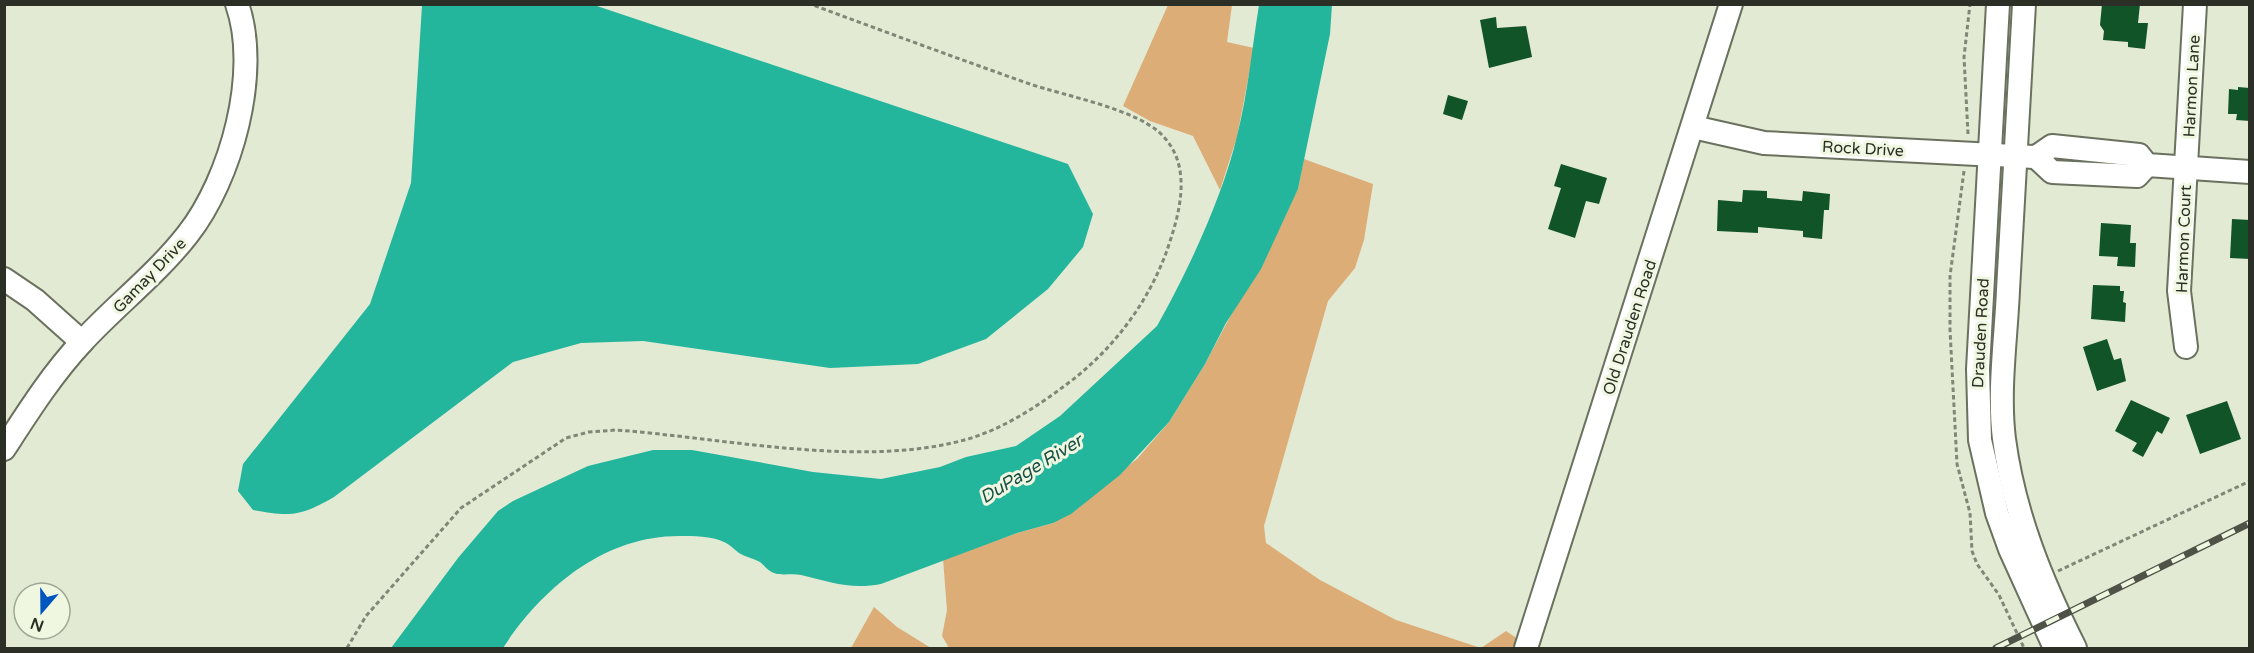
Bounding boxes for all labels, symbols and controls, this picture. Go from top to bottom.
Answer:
street label: Harmon Lane [2179,34,2205,138]
street label: Rock Drive [1822,137,1904,161]
street label: Harmon Court [2172,185,2196,293]
street label: Gamay Drive [109,234,191,317]
street label: Old Drauden Road [1599,257,1661,397]
street label: Drauden Road [1968,278,1994,388]
water label: DuPage River [976,429,1088,508]
north arrow [12,581,72,641]
text: N [28,613,47,636]

